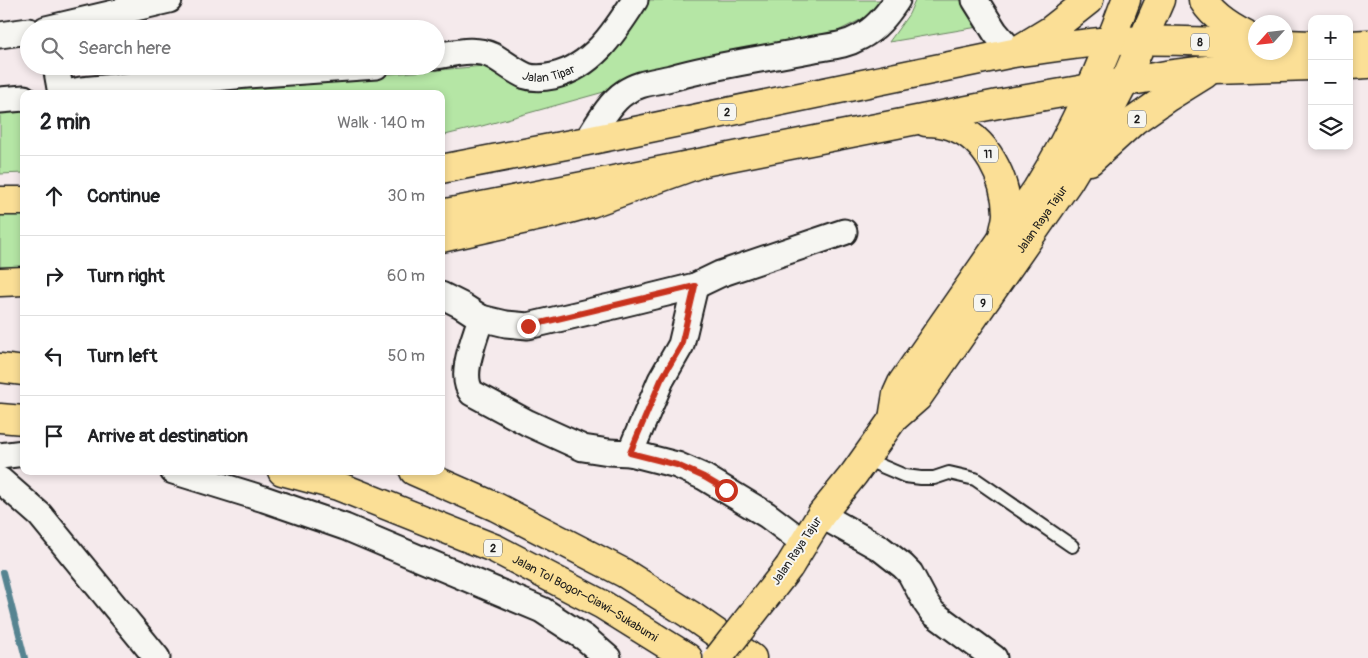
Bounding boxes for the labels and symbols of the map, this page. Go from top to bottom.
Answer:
north arrow [1248,15,1293,60]
road number: 8 [1191,34,1209,51]
street label: Jalan Tipar [520,61,578,85]
road number: 2 [718,104,736,120]
road number: 2 [1128,110,1146,128]
road number: 11 [978,146,998,162]
street label: Jalan Raya Tajur [1013,182,1071,256]
road number: 9 [974,294,992,312]
route end [517,315,540,338]
route start [715,479,738,502]
street label: Jalan Raya Tajur [769,513,826,588]
road number: 2 [484,540,502,556]
street label: Jalan Tol Bogor–Ciawi–Sukabumi [510,551,661,645]

